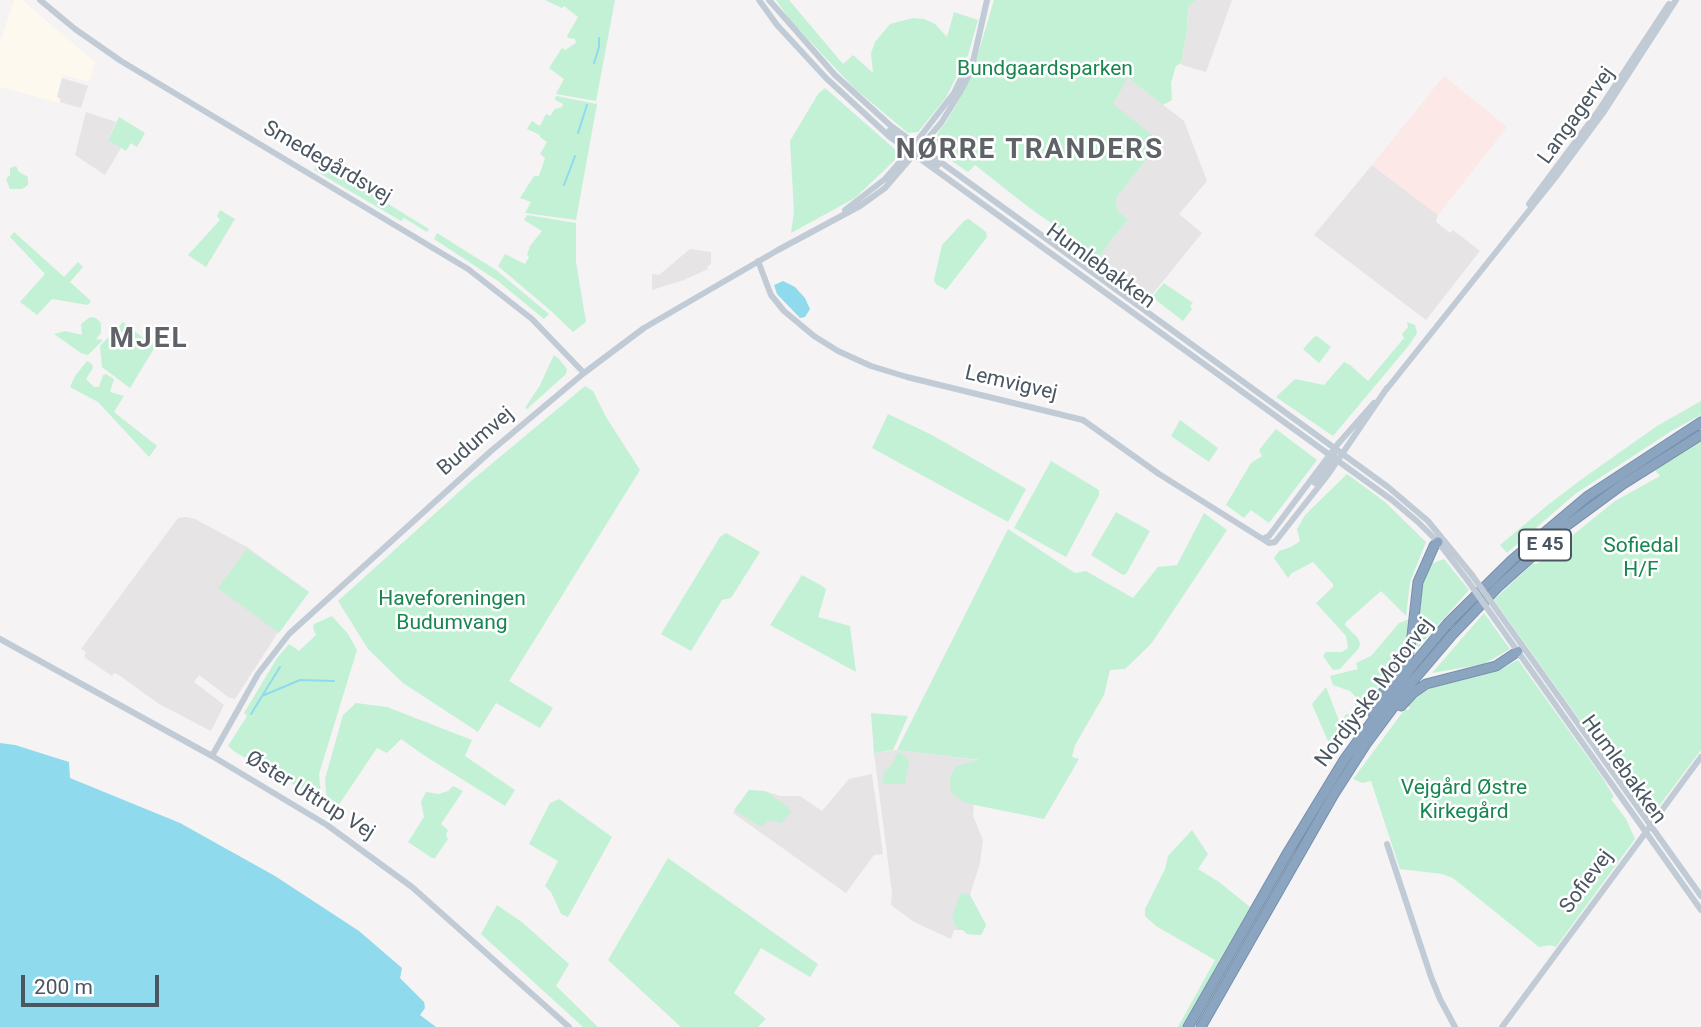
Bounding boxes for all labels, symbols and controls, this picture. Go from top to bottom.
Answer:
park label: Bundgaardsparken [957,57,1133,83]
street label: Langagervej [1533,62,1621,170]
street label: Smedegårdsvej [258,116,396,210]
district label: NØRRE TRANDERS [897,134,1163,168]
street label: Humlebakken [1041,219,1159,315]
district label: MJEL [110,323,188,357]
street label: Lemvigvej [962,361,1060,407]
street label: Budumvej [433,402,519,482]
road number: E 45 [1519,530,1571,560]
park label: Sofiedal H/F [1603,534,1679,584]
park label: Haveforeningen Budumvang [378,587,526,637]
street label: Nordjyske Motorvej [1311,613,1439,773]
street label: Humlebakken [1575,711,1671,829]
street label: Øster Uttrup Vej [241,746,379,846]
park label: Vejgård Østre Kirkegård [1401,776,1527,826]
street label: Sofievej [1555,845,1619,919]
scale bar [24,960,163,1004]
text: 200 m [34,975,93,999]

